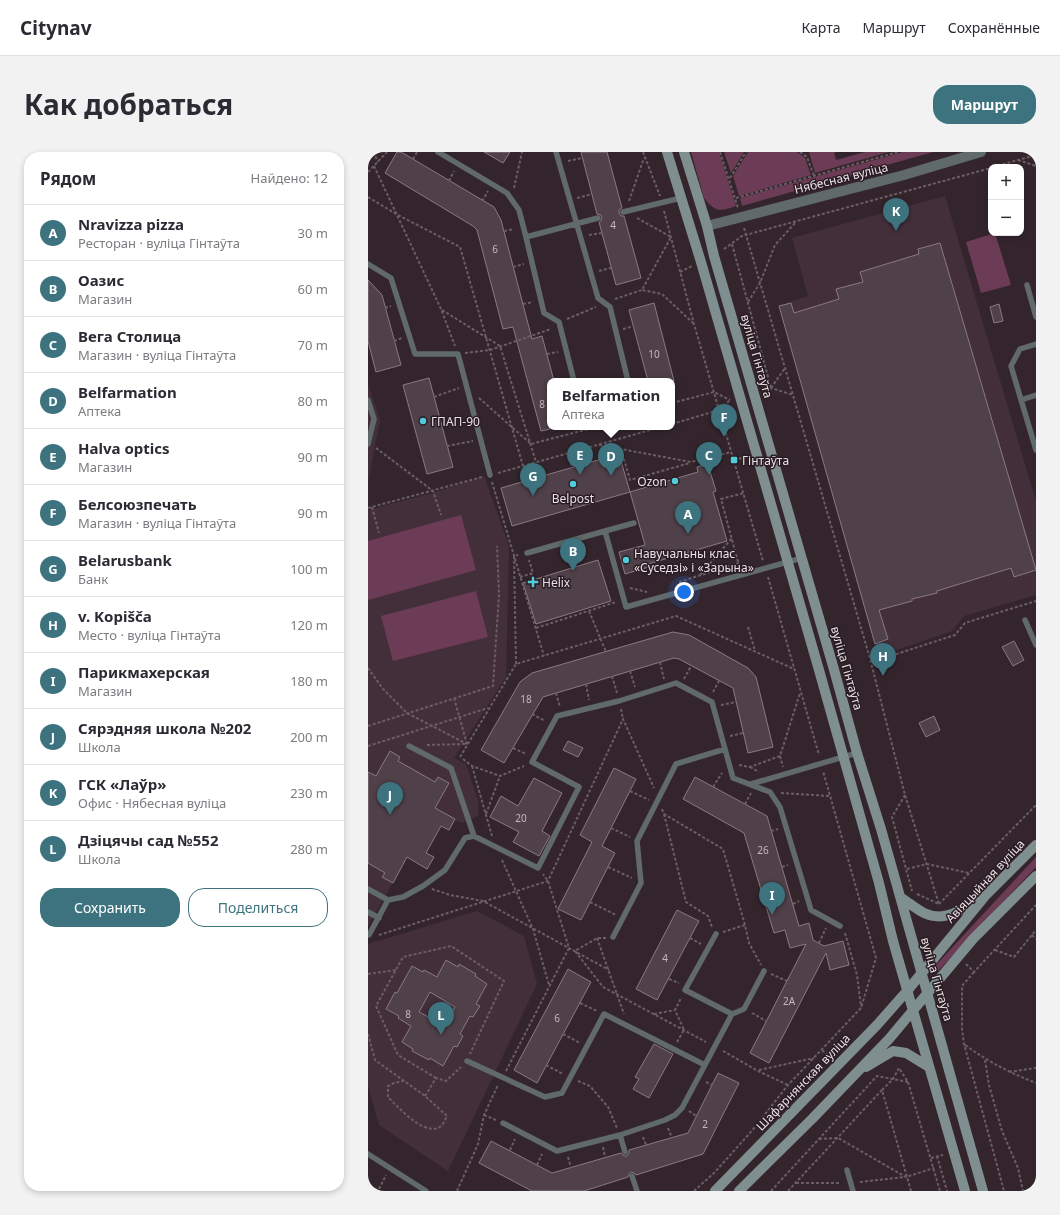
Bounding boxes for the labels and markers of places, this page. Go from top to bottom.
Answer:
pin: K [883,198,909,231]
pin: F [711,404,737,437]
place label: ГПАП-90 [431,413,480,430]
marker: ГПАП-90 [418,416,428,426]
pin: E [567,442,593,475]
pin: C [696,442,722,475]
pin: D [598,443,624,476]
place label: Гінтаўта [742,452,789,469]
marker: Гінтаўта [729,455,739,465]
pin: G [520,463,546,496]
place label: Ozon [637,473,667,490]
marker: Ozon [670,476,680,486]
marker: Belpost [568,479,578,489]
place label: Belpost [552,490,595,507]
pin: A [675,501,701,534]
pin: B [560,538,586,571]
place label: Навучальны клас «Суседзі» і «Зарына» [634,545,754,576]
marker: Навучальны клас «Суседзі» і «Зарына» [621,555,631,565]
place label: Helix [542,574,571,591]
marker: Helix [527,576,539,588]
pin: H [870,643,896,676]
pin: J [377,782,403,815]
pin: I [759,882,785,915]
pin: L [428,1002,454,1035]

